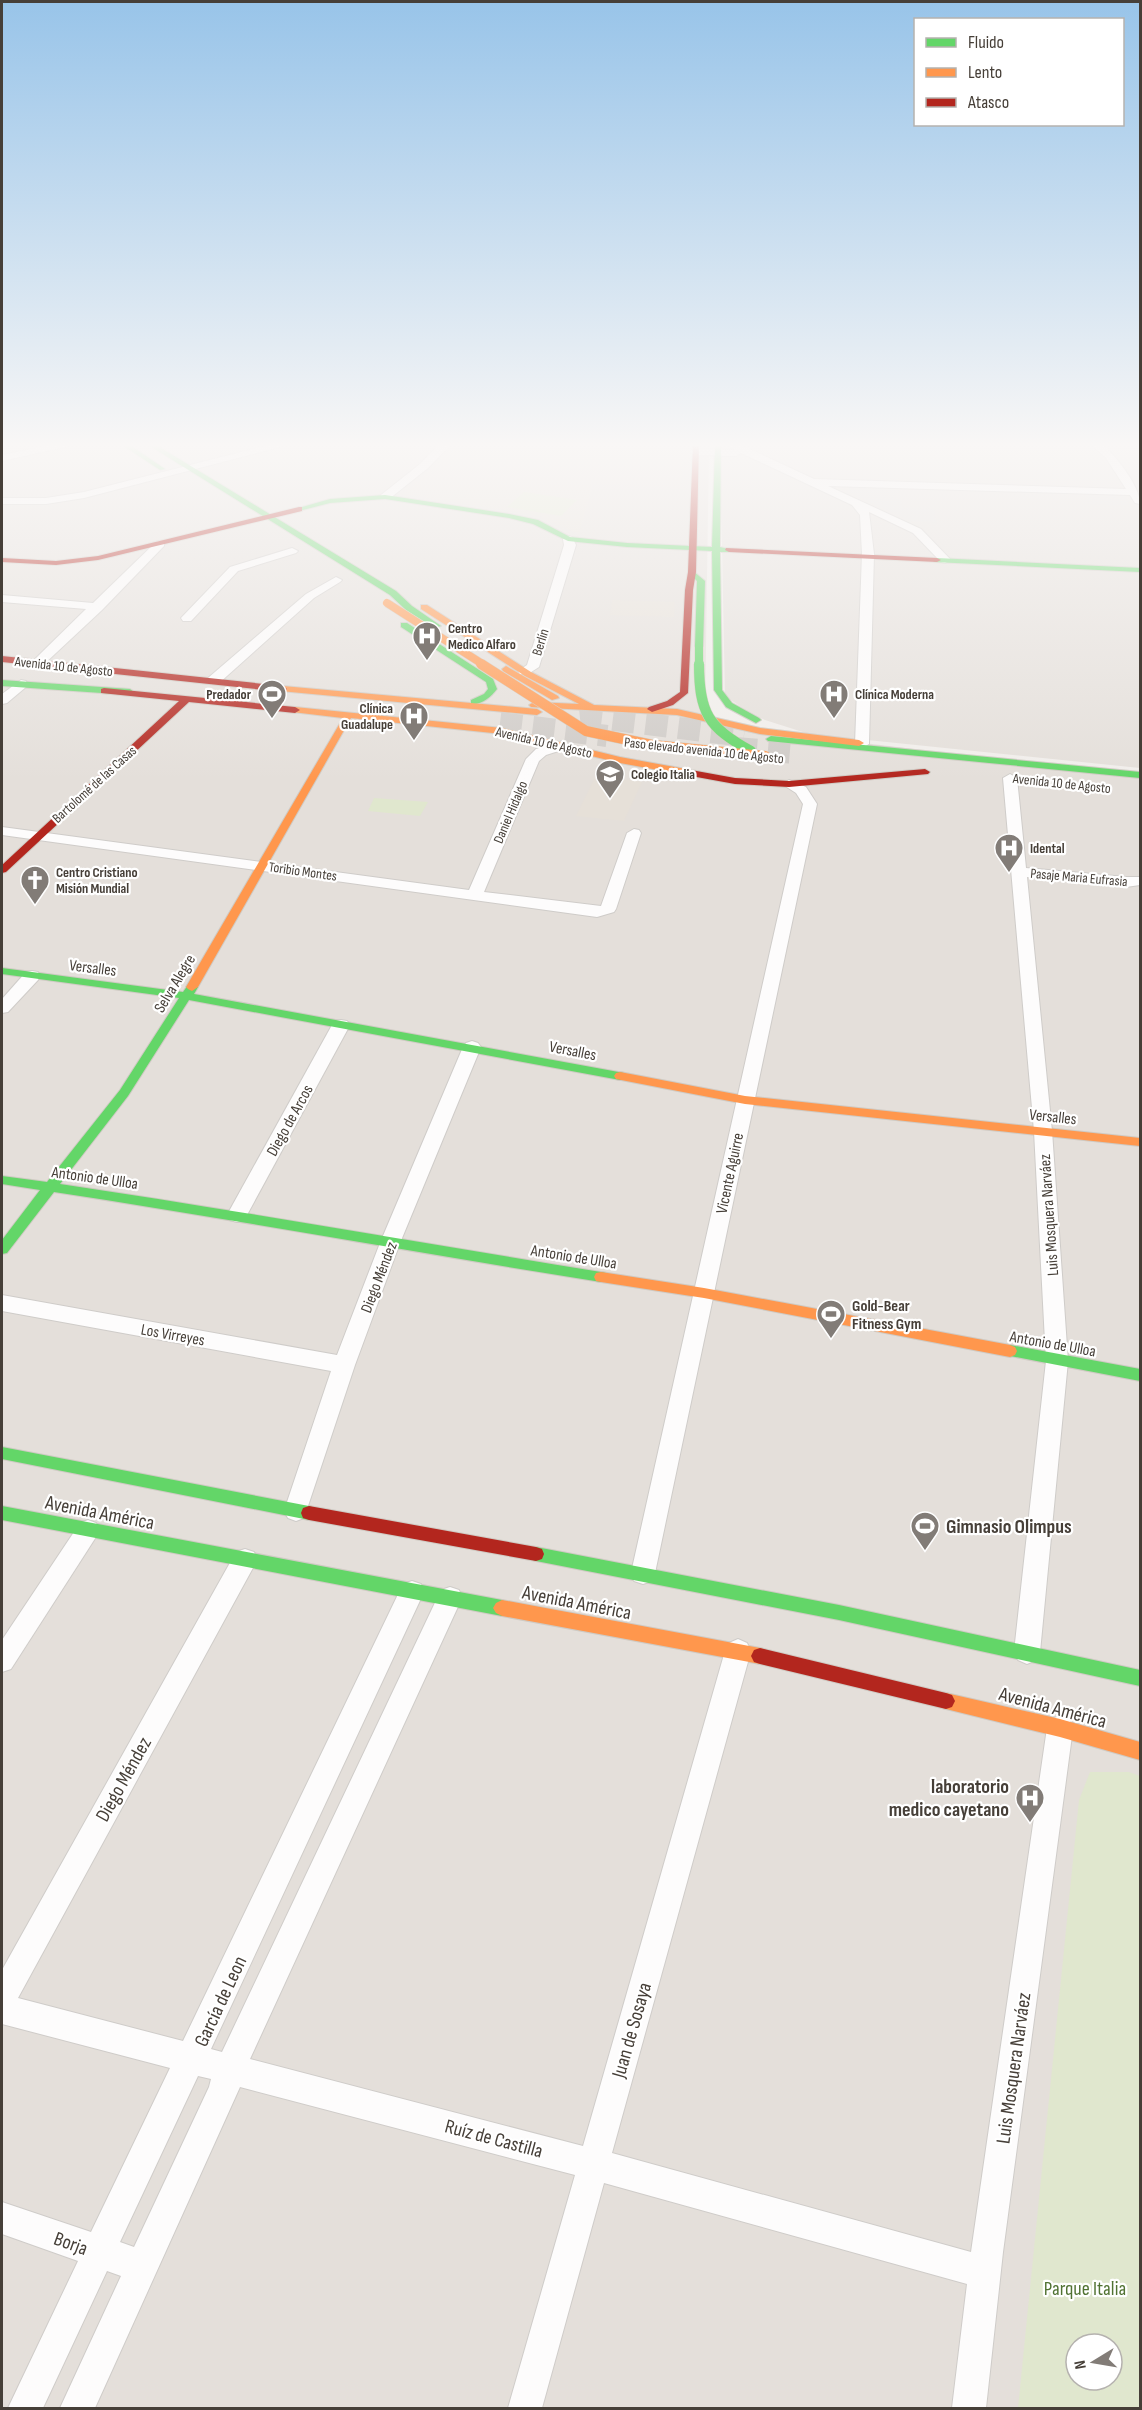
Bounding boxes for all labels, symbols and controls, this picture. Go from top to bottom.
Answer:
legend [914,18,1124,126]
text: Fluido [968,32,1004,53]
text: Lento [968,62,1002,83]
text: Atasco [967,92,1009,113]
hospital icon: Centro Medico Alfaro [411,620,443,662]
place label: Centro Medico Alfaro [448,620,516,653]
street label: Berlín [528,627,553,658]
street label: Avenida 10 de Agosto [13,653,114,680]
sports icon: Predador [256,678,288,720]
hospital icon: Clínica Moderna [818,678,850,720]
place label: Predador [206,686,252,703]
place label: Clínica Moderna [855,686,934,703]
place label: Clínica Guadalupe [341,700,393,733]
hospital icon: Clínica Guadalupe [398,700,430,742]
street label: Avenida 10 de Agosto [493,723,594,762]
street label: Paso elevado avenida 10 de Agosto [623,734,785,767]
street label: Bartolomé de las Casas [49,742,140,827]
school or university icon: Colegio Italia [594,758,626,800]
place label: Colegio Italia [631,766,695,783]
street label: Avenida 10 de Agosto [1011,770,1112,797]
street label: Daniel Hidalgo [490,778,531,846]
hospital icon: Idental [993,832,1025,874]
place label: Idental [1030,840,1065,857]
street label: Toribio Montes [268,858,338,885]
church icon: Centro Cristiano Misión Mundial [19,864,51,906]
place label: Centro Cristiano Misión Mundial [56,864,138,897]
street label: Pasaje Maria Eufrasia [1030,865,1128,890]
street label: Selva Alegre [151,951,200,1016]
street label: Versalles [68,956,118,981]
street label: Versalles [548,1038,598,1065]
street label: Diego de Arcos [263,1082,318,1160]
street label: Versalles [1028,1106,1078,1129]
street label: Vicente Aguirre [713,1131,748,1215]
street label: Luis Mosquera Narváez [1036,1153,1063,1276]
street label: Antonio de Ulloa [49,1163,139,1194]
street label: Diego Méndez [357,1239,402,1316]
street label: Antonio de Ulloa [528,1241,618,1274]
place label: Gold-Bear Fitness Gym [852,1297,921,1334]
sports icon: Gold-Bear Fitness Gym [815,1298,847,1340]
street label: Los Virreyes [139,1321,206,1350]
street label: Antonio de Ulloa [1007,1327,1097,1361]
street label: Avenida América [42,1491,156,1535]
sports icon: Gimnasio Olimpus [909,1510,941,1552]
place label: Gimnasio Olimpus [946,1515,1072,1539]
street label: Avenida América [519,1581,633,1625]
street label: Avenida América [995,1682,1109,1734]
street label: Diego Méndez [91,1733,157,1826]
place label: laboratorio medico cayetano [889,1775,1009,1822]
hospital icon: laboratorio medico cayetano [1014,1782,1046,1824]
street label: García de Leon [189,1952,252,2051]
street label: Juan de Sosaya [607,1980,657,2082]
street label: Luis Mosquera Narváez [992,1991,1036,2145]
street label: Ruíz de Castilla [442,2114,545,2164]
street label: Borja [50,2227,91,2261]
park label: Parque Italia [1044,2277,1126,2301]
north arrow [1064,2332,1124,2392]
text: N [1071,2359,1091,2371]

